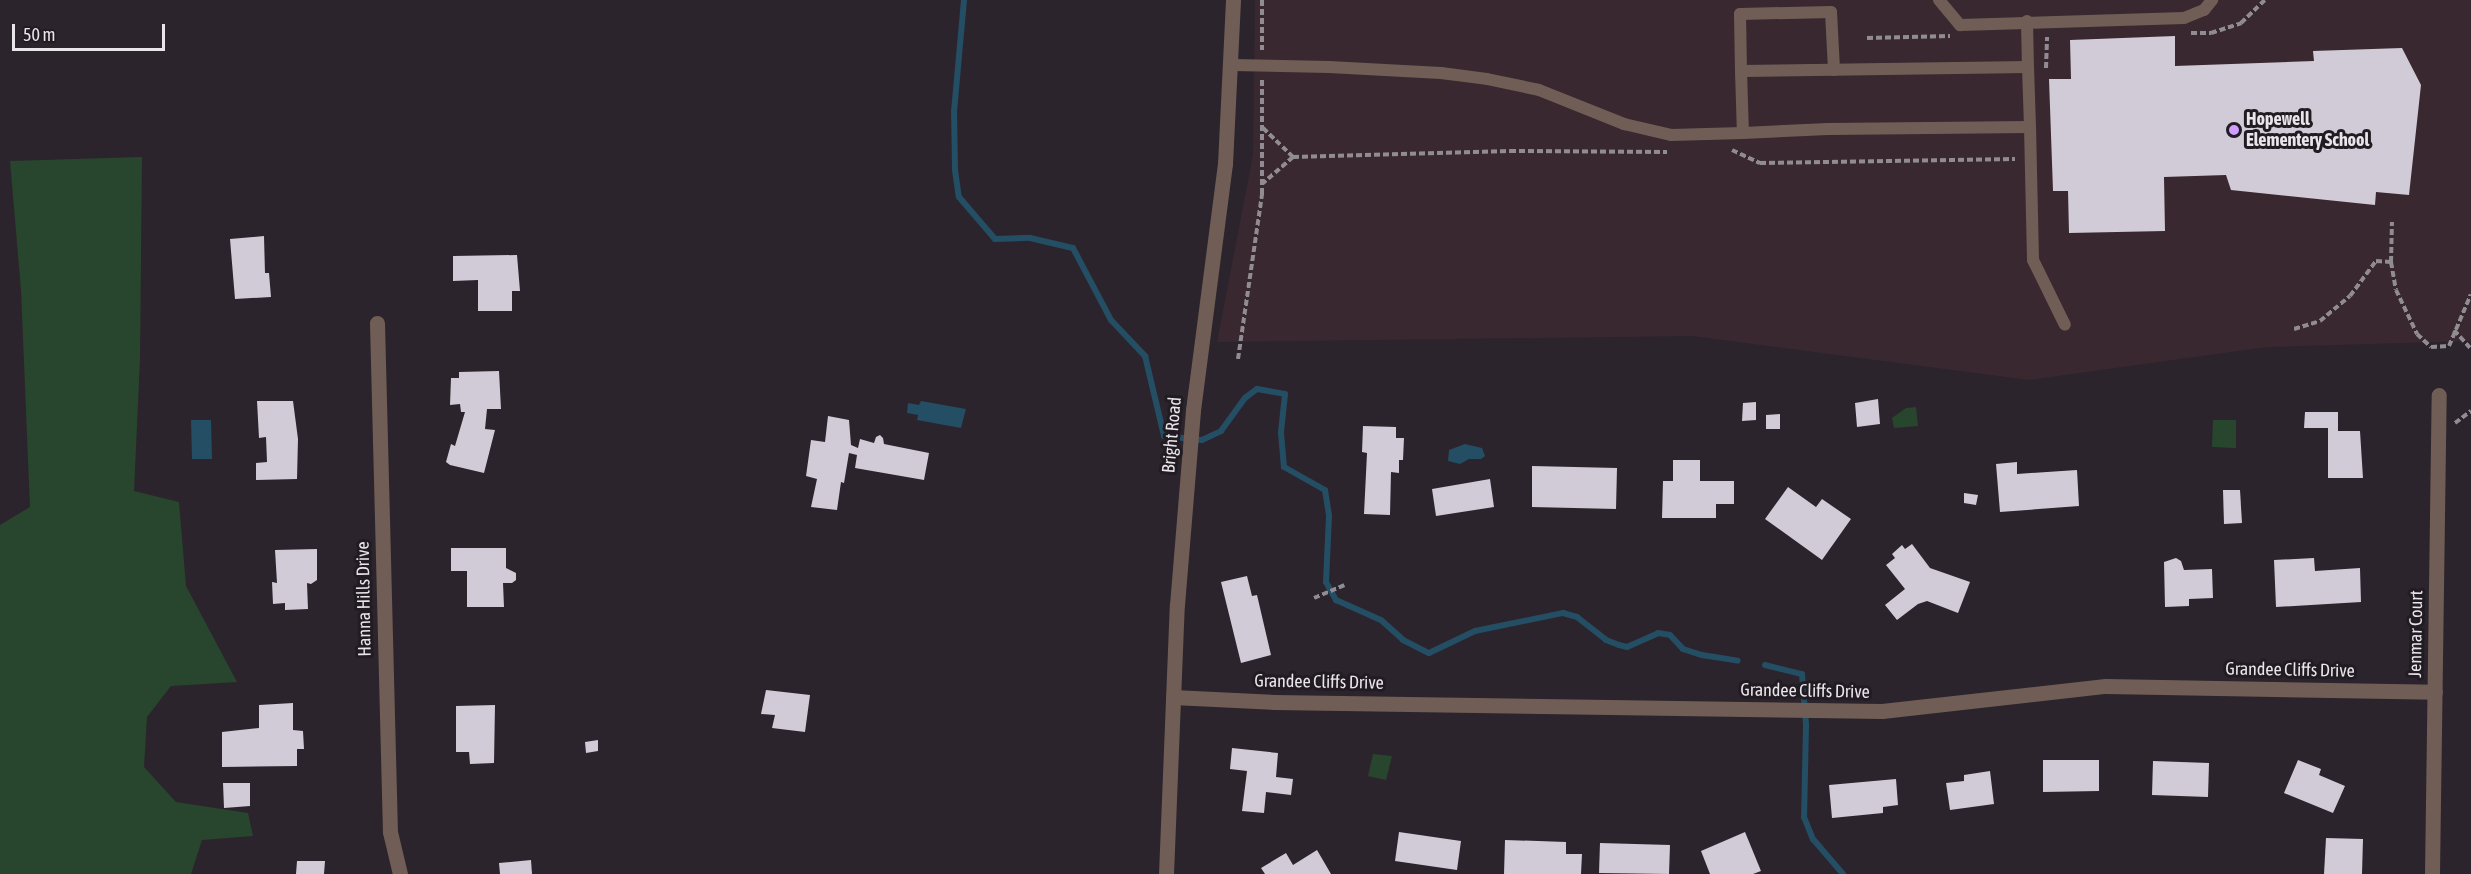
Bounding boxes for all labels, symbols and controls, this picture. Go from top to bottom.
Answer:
scale bar [15,12,168,50]
text: 50 m [23,24,55,45]
place label: Hopewell Elementery School [2246,109,2369,152]
marker: Hopewell Elementery School [2227,123,2241,137]
street label: Bright Road [1158,396,1186,474]
street label: Hanna Hills Drive [352,541,376,657]
street label: Jenmar Court [2404,590,2428,678]
street label: Grandee Cliffs Drive [2225,658,2355,682]
street label: Grandee Cliffs Drive [1254,670,1384,694]
street label: Grandee Cliffs Drive [1740,679,1870,703]

